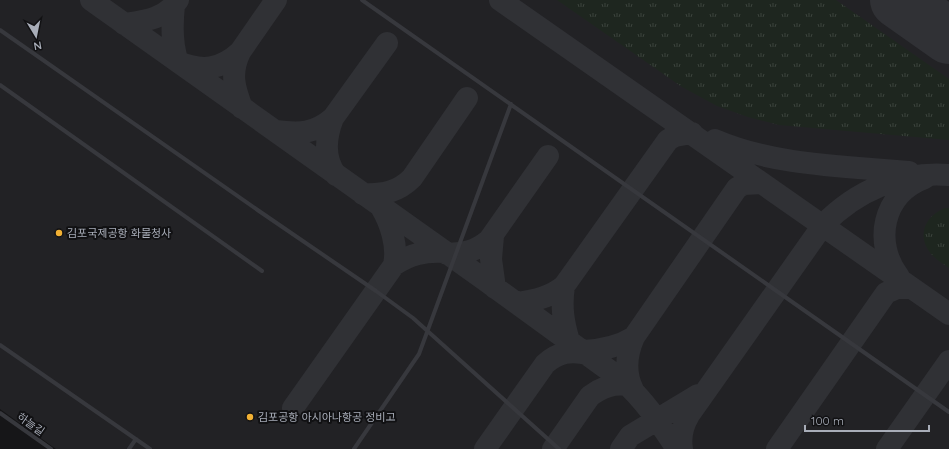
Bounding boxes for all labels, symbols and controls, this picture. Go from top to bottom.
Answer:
north arrow [16,16,56,56]
text: N [33,38,43,53]
place label: 김포국제공항 화물청사 [67,226,171,240]
marker: 김포국제공항 화물청사 [54,228,64,238]
scale bar [805,407,929,433]
street label: 하늘길 [15,410,47,438]
place label: 김포공항 아시아나항공 정비고 [258,410,396,424]
marker: 김포공항 아시아나항공 정비고 [245,412,255,422]
text: 100 m [811,413,844,428]

